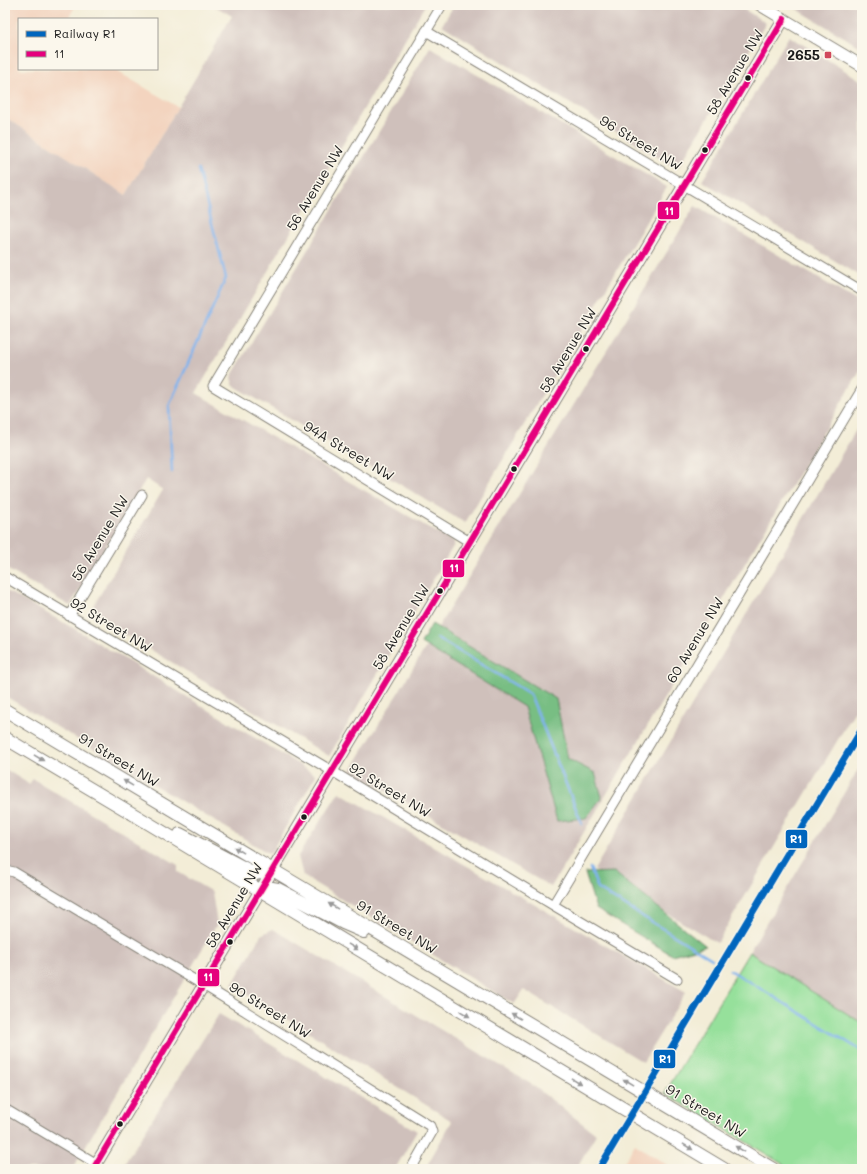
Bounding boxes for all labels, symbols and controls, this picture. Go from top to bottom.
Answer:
legend [18,18,158,70]
text: Railway R1 [54,25,116,41]
street label: 58 Avenue NW [702,25,768,118]
text: 11 [54,45,65,61]
place label: 2655 [787,45,820,64]
marker: 2655 [823,50,833,60]
unlabelled marker [743,73,753,83]
street label: 96 Street NW [597,111,686,175]
street label: 56 Avenue NW [282,141,348,234]
unlabelled marker [700,145,710,155]
line badge: 11 [657,201,680,220]
text: 11 [664,203,674,218]
street label: 58 Avenue NW [535,303,601,396]
unlabelled marker [581,344,591,354]
street label: 94A Street NW [301,416,398,485]
unlabelled marker [509,464,519,474]
street label: 56 Avenue NW [67,491,133,584]
line badge: 11 [442,559,465,578]
text: 11 [449,560,459,575]
street label: 58 Avenue NW [368,580,434,673]
unlabelled marker [435,586,445,596]
street label: 92 Street NW [67,593,156,656]
street label: 60 Avenue NW [661,593,728,686]
street label: 91 Street NW [75,728,163,791]
one-way arrow [33,755,45,762]
street label: 92 Street NW [346,758,435,821]
one-way arrow [122,780,134,787]
unlabelled marker [299,812,309,822]
line badge: R1 [785,829,808,849]
text: R1 [790,831,802,846]
one-way arrow [234,846,244,854]
street label: 58 Avenue NW [201,858,267,951]
street label: 91 Street NW [353,895,441,958]
one-way arrow [328,902,338,910]
unlabelled marker [225,937,235,947]
one-way arrow [347,944,359,951]
line badge: 11 [197,968,220,987]
text: 11 [203,969,213,984]
street label: 90 Street NW [226,977,315,1042]
one-way arrow [460,1010,470,1018]
one-way arrow [510,1012,522,1019]
line badge: R1 [653,1049,676,1069]
text: R1 [659,1051,671,1066]
one-way arrow [570,1077,582,1084]
one-way arrow [622,1079,634,1086]
street label: 91 Street NW [662,1079,750,1142]
unlabelled marker [115,1119,125,1129]
one-way arrow [682,1144,694,1151]
one-way arrow [735,1145,745,1153]

